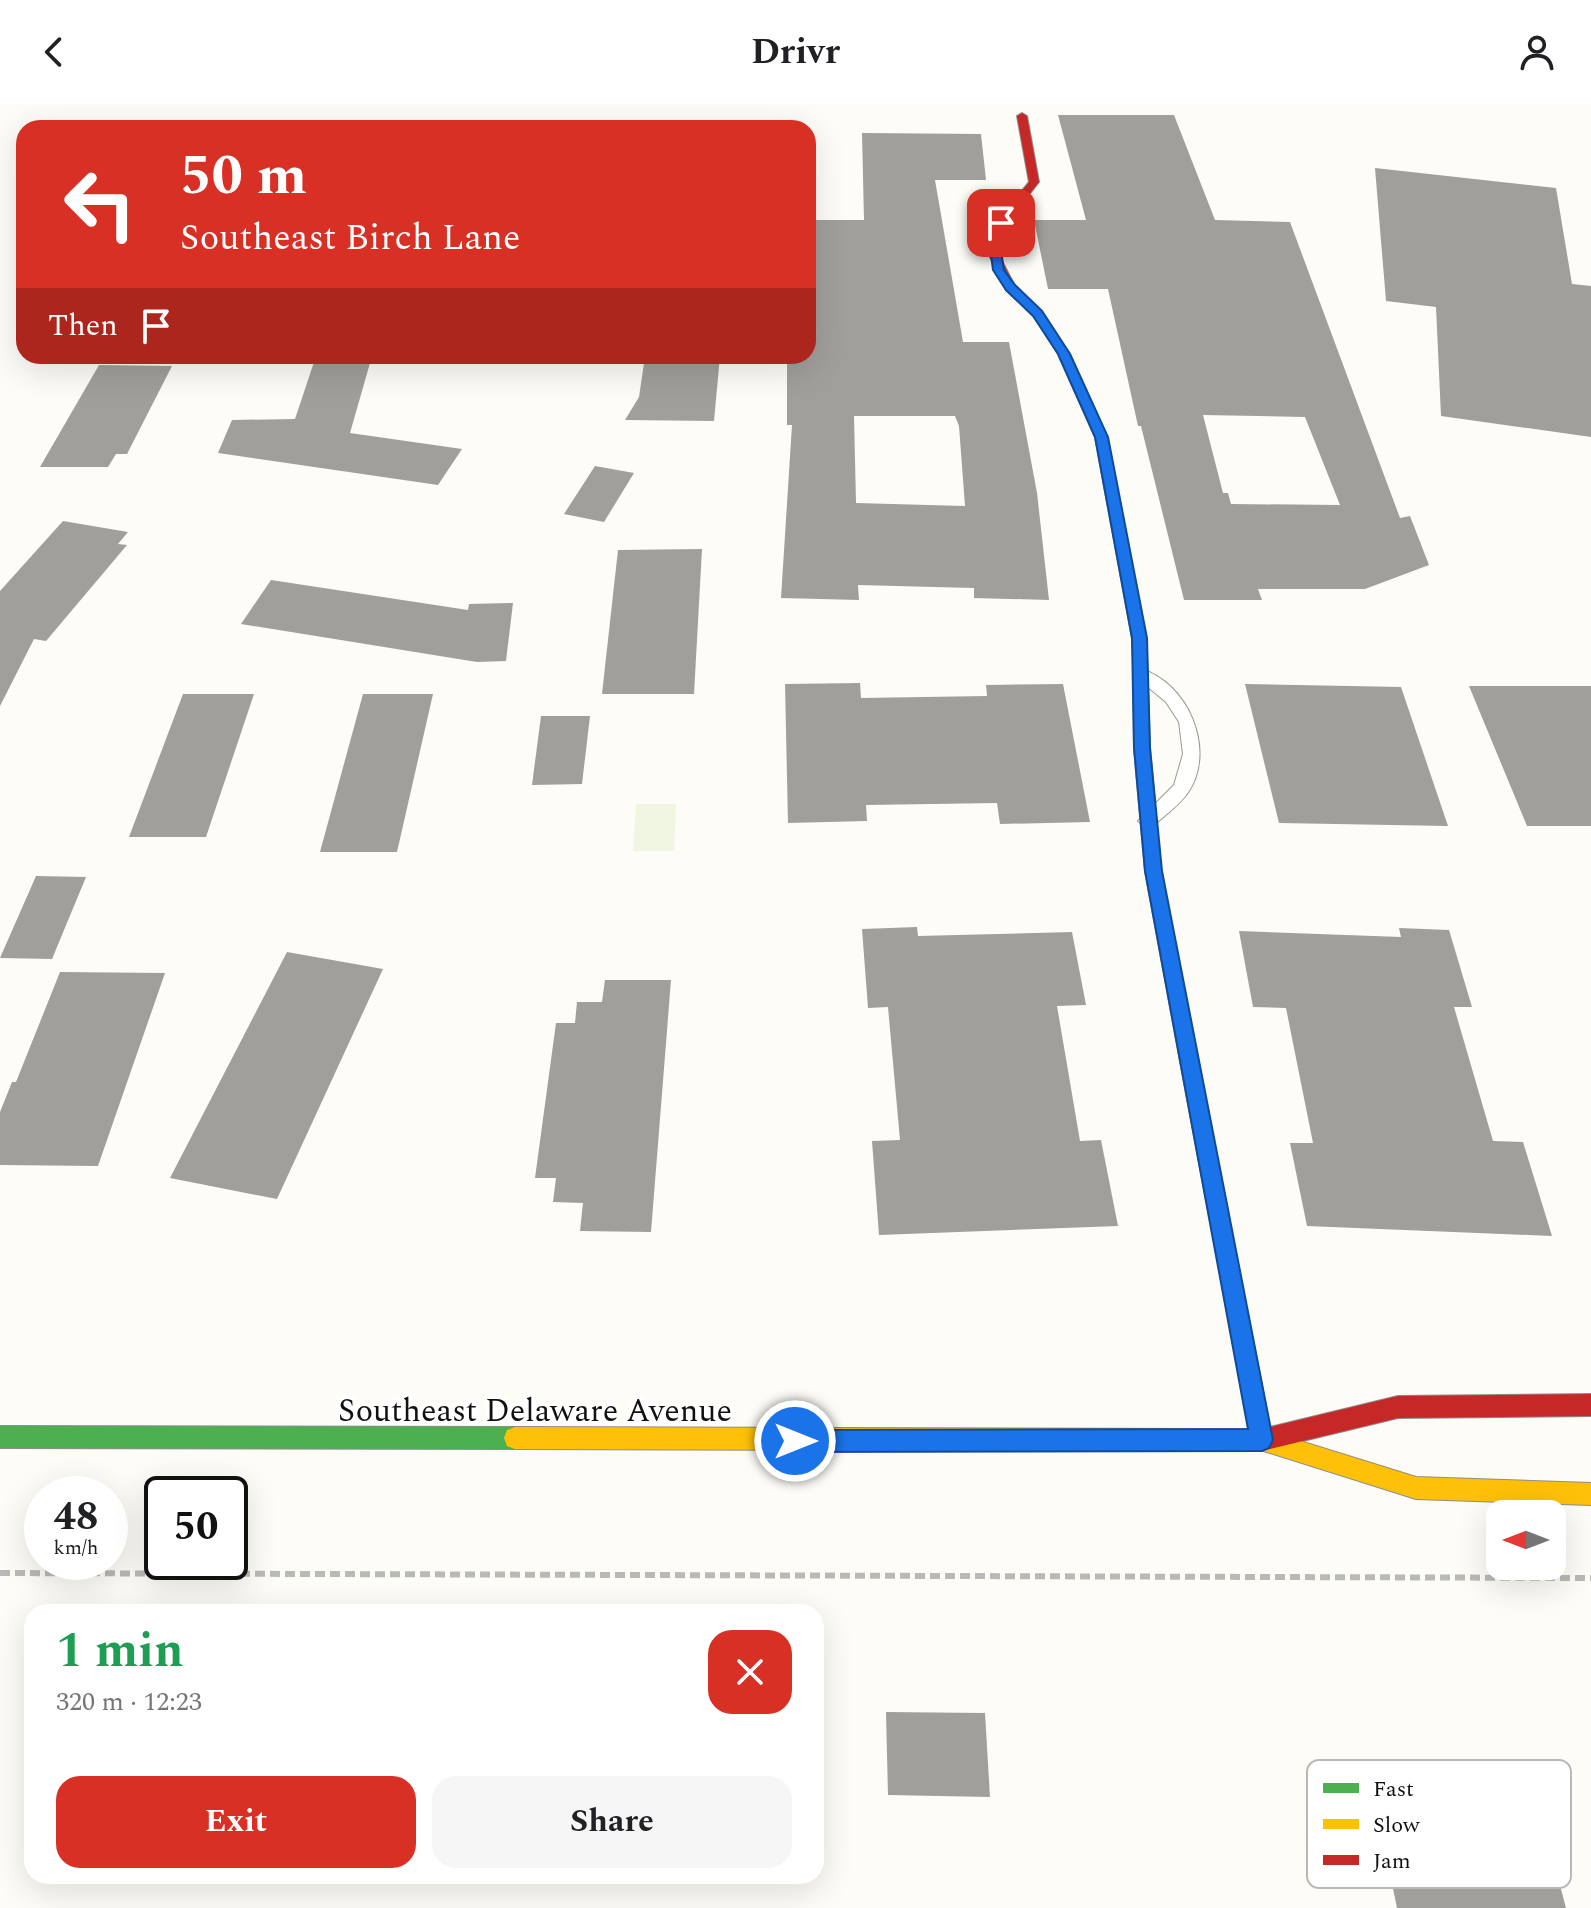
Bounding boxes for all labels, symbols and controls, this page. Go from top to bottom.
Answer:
text: Drivr [751,25,840,80]
icon: back [32,30,76,74]
icon: person [1515,30,1559,74]
text: 50 m [180,134,307,219]
icon: left [48,152,152,256]
pin [967,189,1035,257]
icon: arrive [979,201,1023,245]
text: Southeast Birch Lane [180,211,521,266]
text: Then [48,303,118,349]
icon: arrive [134,304,178,348]
street label: Southeast Delaware Avenue [338,1387,732,1436]
position arrow [753,1399,837,1483]
speed limit sign: 50 [144,1476,248,1580]
text: 48 [54,1487,98,1548]
north arrow [1486,1500,1566,1580]
map controls [1486,1500,1566,1580]
text: km/h [54,1533,99,1563]
text: 1 min [56,1615,184,1688]
button: close [708,1630,792,1714]
text: 320 m · 12:23 [56,1682,202,1722]
legend [1307,1760,1571,1888]
text: Fast [1373,1773,1414,1806]
button: Exit [56,1776,416,1868]
button: Share [432,1776,792,1868]
text: Slow [1373,1809,1421,1842]
text: Jam [1373,1845,1411,1878]

